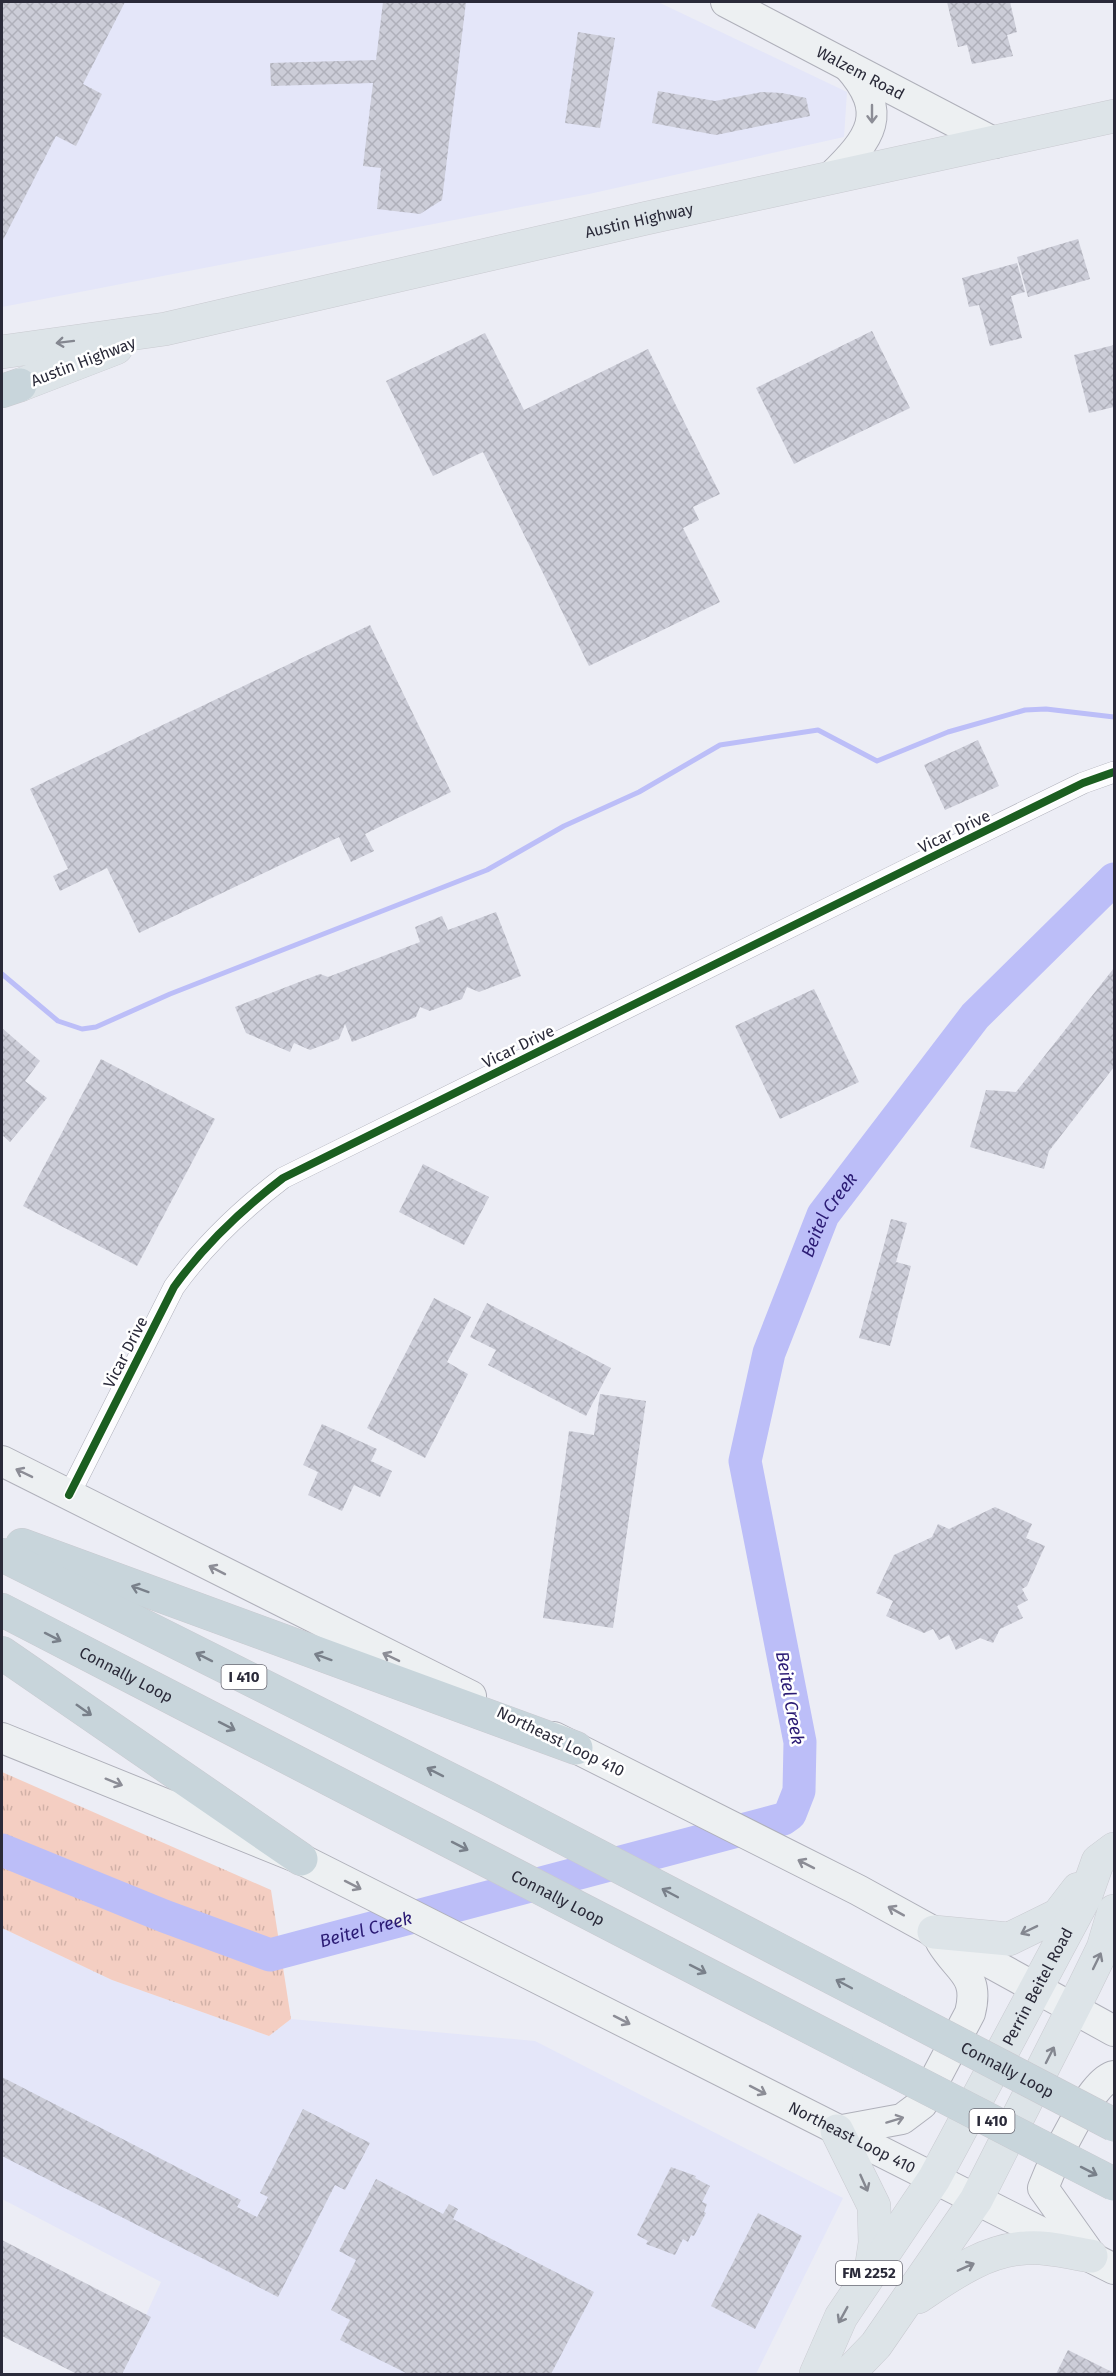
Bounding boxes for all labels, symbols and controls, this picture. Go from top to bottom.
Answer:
street label: Walzem Road [813,42,908,104]
one-way arrow [866,104,878,123]
street label: Austin Highway [583,199,695,242]
street label: Austin Highway [28,333,138,390]
one-way arrow [56,336,76,347]
street label: Vicar Drive [915,806,993,857]
street label: Vicar Drive [479,1021,557,1072]
water label: Beitel Creek [797,1168,862,1260]
street label: Vicar Drive [99,1313,152,1391]
one-way arrow [16,1466,34,1478]
one-way arrow [208,1564,226,1575]
one-way arrow [131,1583,150,1594]
one-way arrow [44,1631,62,1643]
street label: Connally Loop [76,1643,176,1707]
water label: Beitel Creek [771,1649,809,1747]
one-way arrow [196,1650,214,1662]
one-way arrow [314,1650,333,1661]
one-way arrow [383,1651,401,1663]
road number: I 410 [222,1665,266,1689]
street label: Northeast Loop 410 [494,1702,628,1781]
one-way arrow [76,1704,92,1716]
one-way arrow [217,1721,235,1732]
one-way arrow [426,1765,444,1777]
one-way arrow [105,1777,123,1788]
one-way arrow [451,1840,468,1852]
one-way arrow [798,1858,816,1869]
street label: Connally Loop [508,1866,608,1930]
one-way arrow [344,1880,362,1892]
one-way arrow [661,1887,679,1898]
one-way arrow [888,1905,906,1916]
water label: Beitel Creek [317,1907,415,1952]
street label: Perrin Beitel Road [998,1924,1077,2049]
one-way arrow [1020,1924,1038,1936]
one-way arrow [1091,1953,1103,1971]
one-way arrow [689,1964,707,1975]
one-way arrow [836,1978,854,1989]
one-way arrow [612,2015,630,2026]
street label: Connally Loop [958,2038,1057,2102]
one-way arrow [1045,2046,1056,2064]
one-way arrow [748,2084,766,2096]
street label: Northeast Loop 410 [785,2098,919,2177]
road number: I 410 [970,2109,1014,2133]
one-way arrow [885,2114,904,2125]
one-way arrow [1080,2165,1097,2177]
one-way arrow [859,2174,870,2192]
one-way arrow [956,2260,974,2272]
road number: FM 2252 [836,2261,902,2285]
one-way arrow [837,2306,849,2323]

